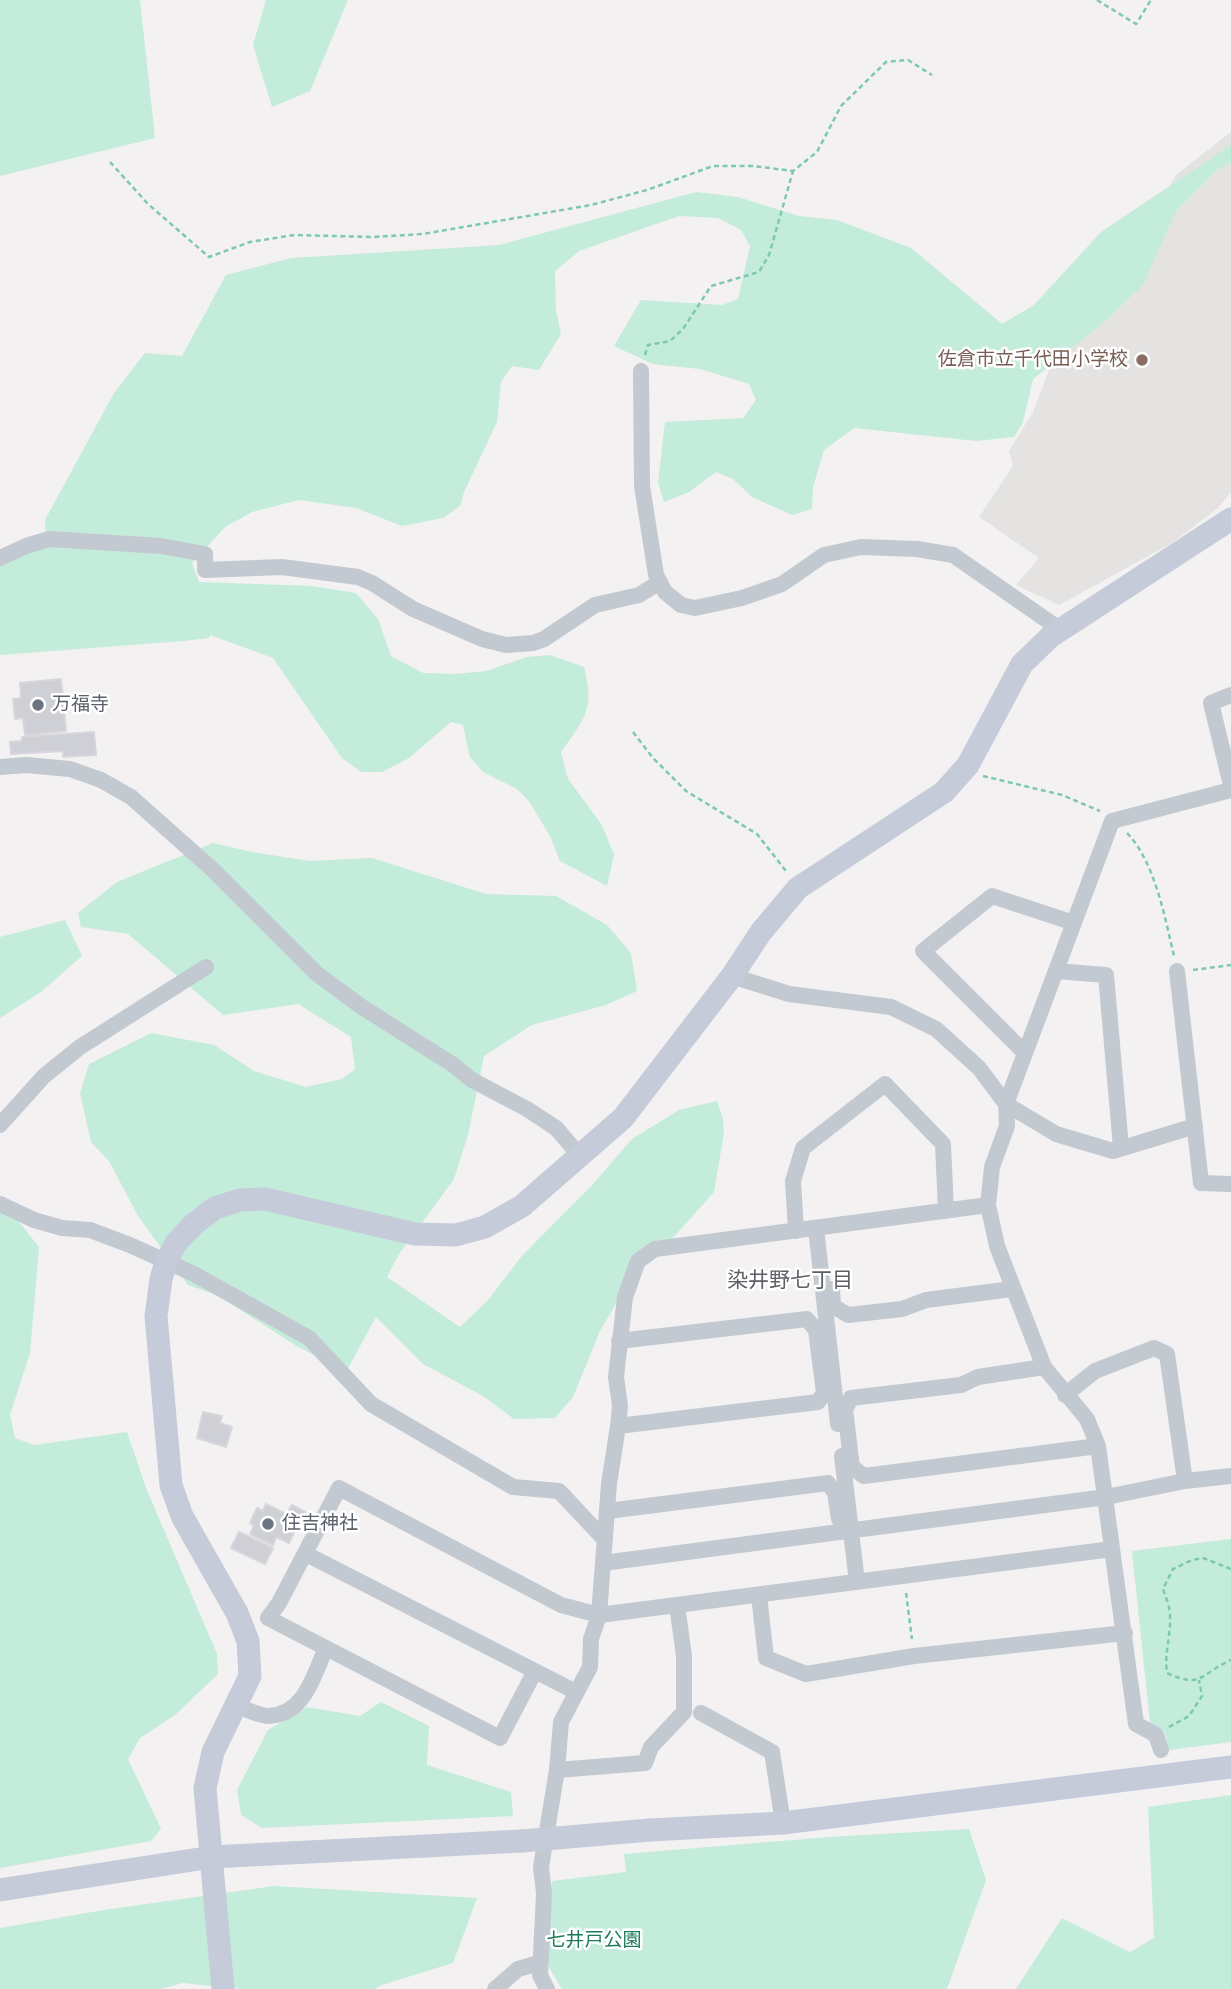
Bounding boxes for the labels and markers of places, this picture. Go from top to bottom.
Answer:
place label: 佐倉市立千代田小学校 [938,349,1128,371]
marker: 佐倉市立千代田小学校 [1134,352,1150,368]
place label: 万福寺 [52,694,109,716]
marker: 万福寺 [30,697,46,713]
place label: 住吉神社 [282,1513,358,1535]
marker: 住吉神社 [260,1516,276,1532]

